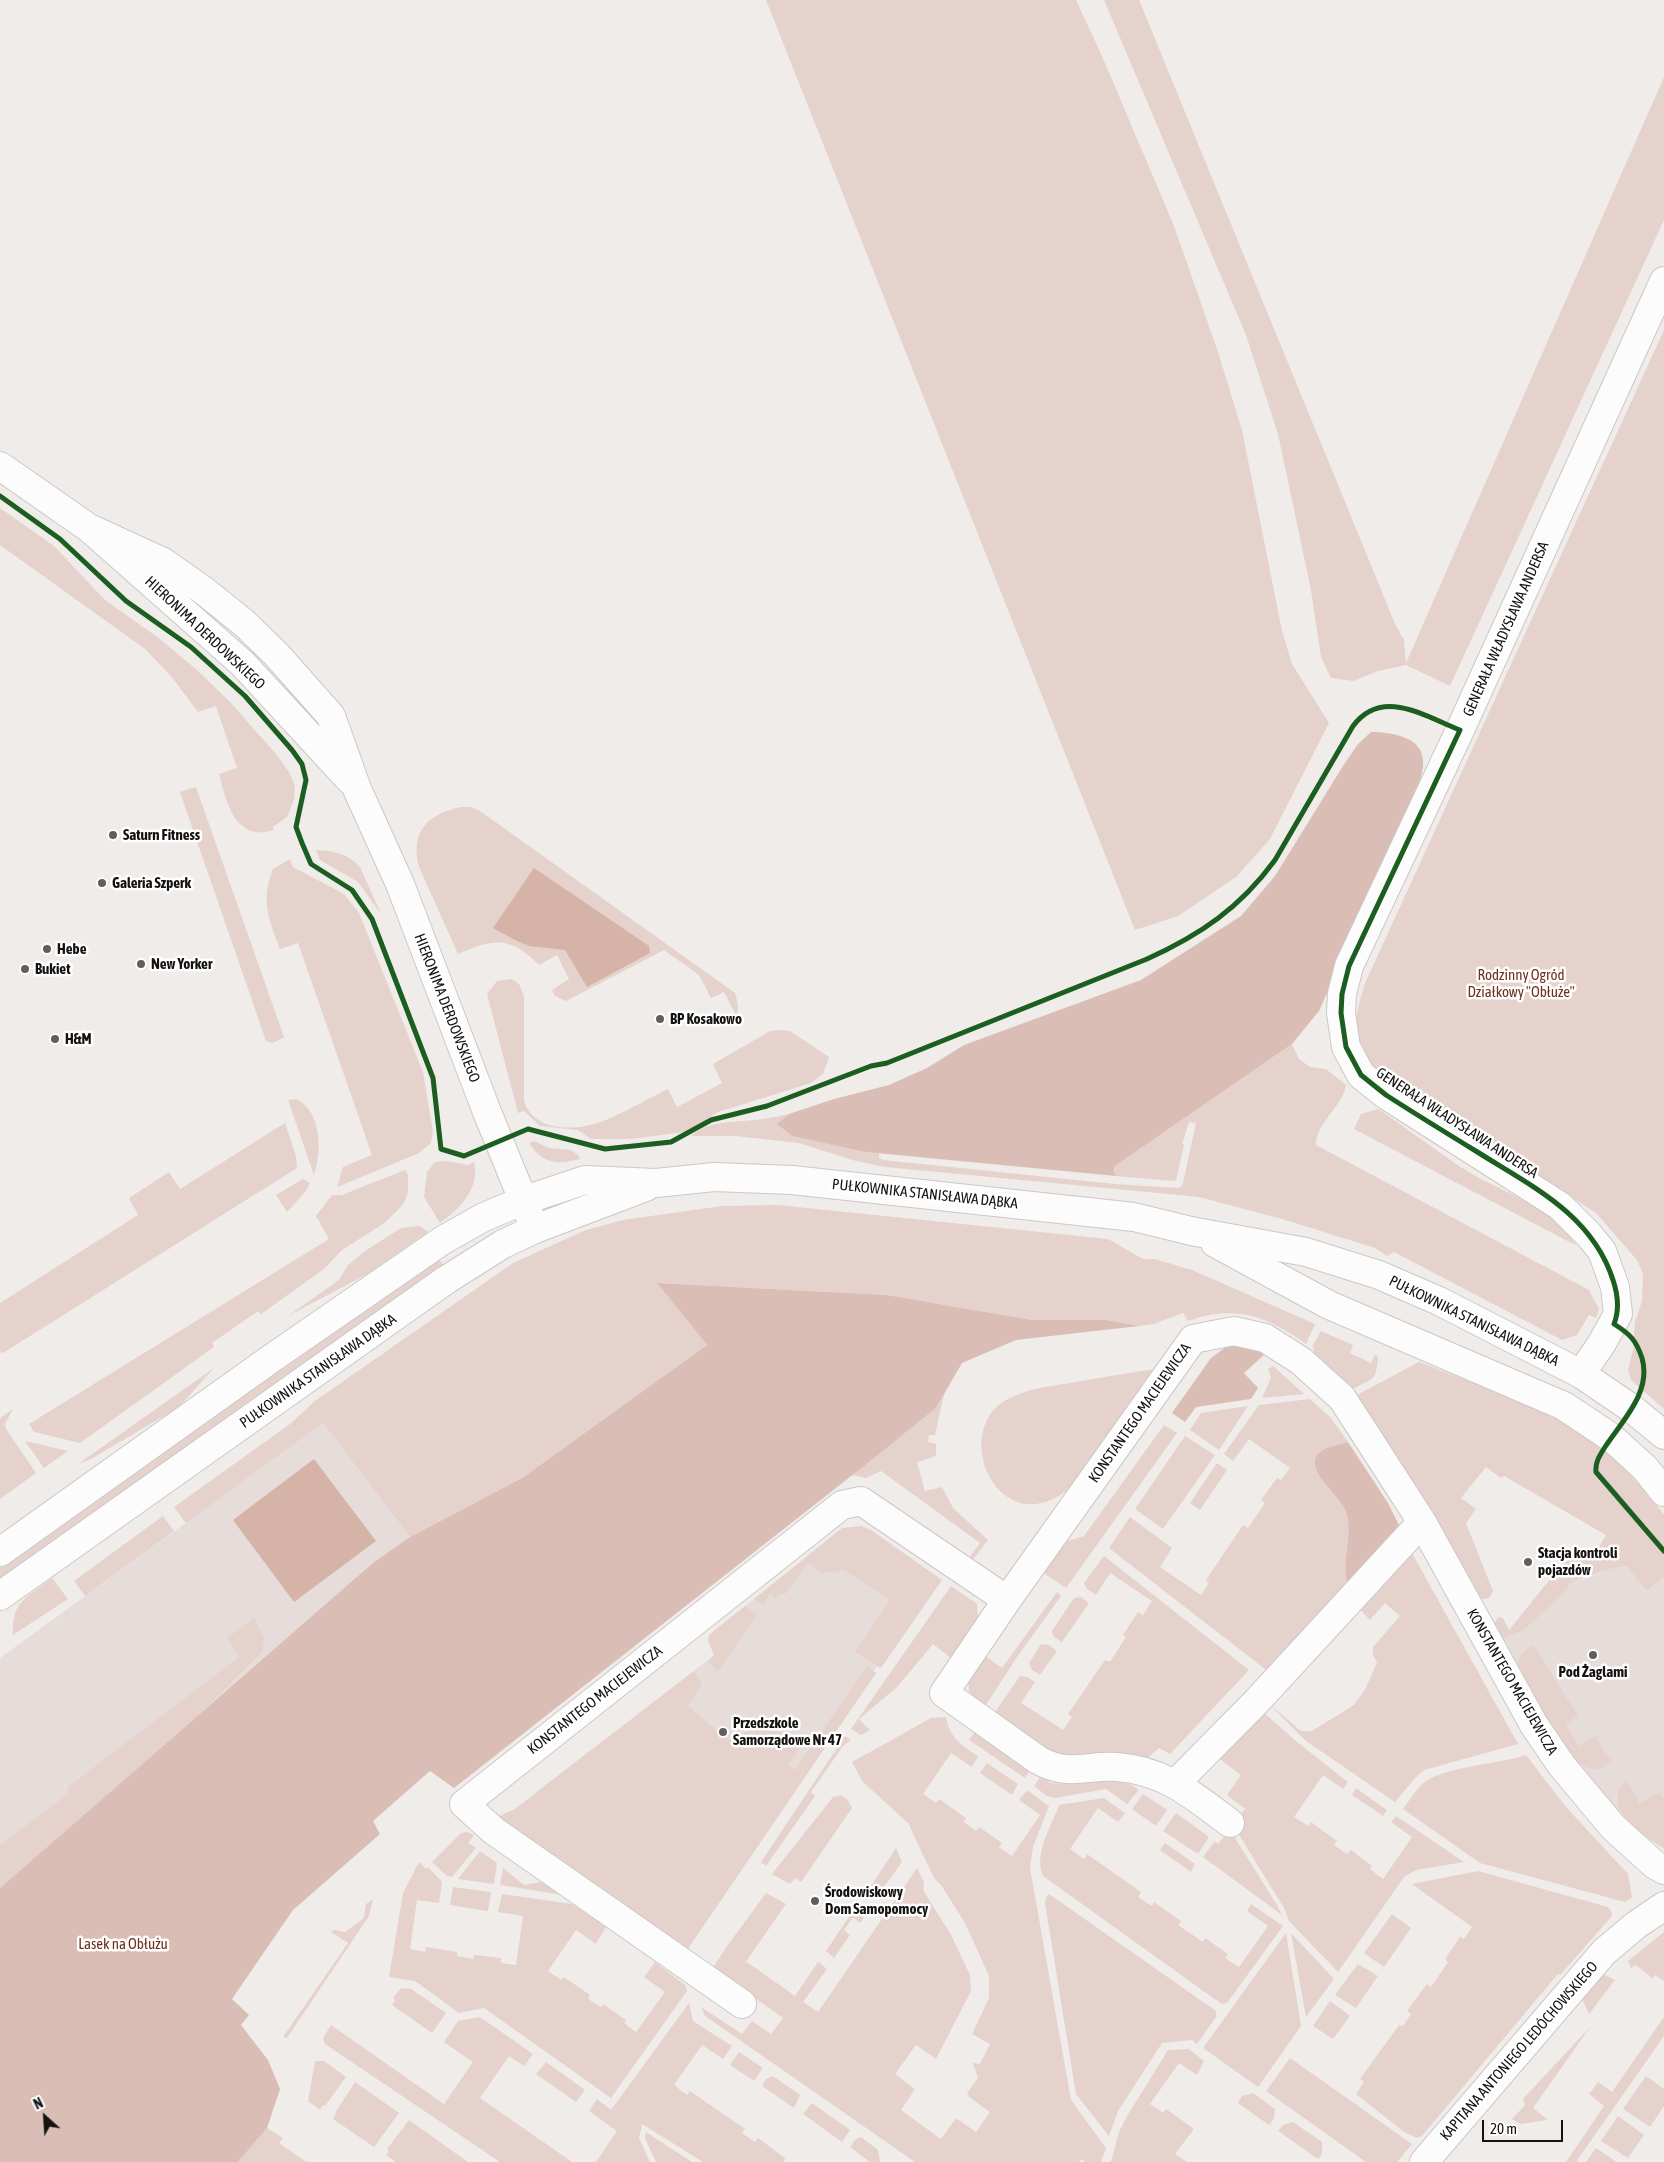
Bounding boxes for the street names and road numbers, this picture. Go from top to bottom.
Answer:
street label: GENERAŁA WŁADYSŁAWA ANDERSA [1459,539,1553,719]
street label: HIERONIMA DERDOWSKIEGO [141,573,269,693]
street label: HIERONIMA DERDOWSKIEGO [410,931,484,1085]
street label: GENERAŁA WŁADYSŁAWA ANDERSA [1373,1064,1541,1182]
street label: PUŁKOWNIKA STANISŁAWA DĄBKA [831,1175,1019,1213]
street label: PUŁKOWNIKA STANISŁAWA DĄBKA [1386,1272,1562,1370]
street label: PUŁKOWNIKA STANISŁAWA DĄBKA [236,1310,400,1432]
street label: KONSTANTEGO MACIEJEWICZA [1085,1340,1195,1486]
street label: KONSTANTEGO MACIEJEWICZA [1463,1606,1561,1758]
street label: KONSTANTEGO MACIEJEWICZA [524,1642,666,1758]
street label: KAPITANA ANTONIEGO LEDÓCHOWSKIEGO [1436,1958,1602,2144]

